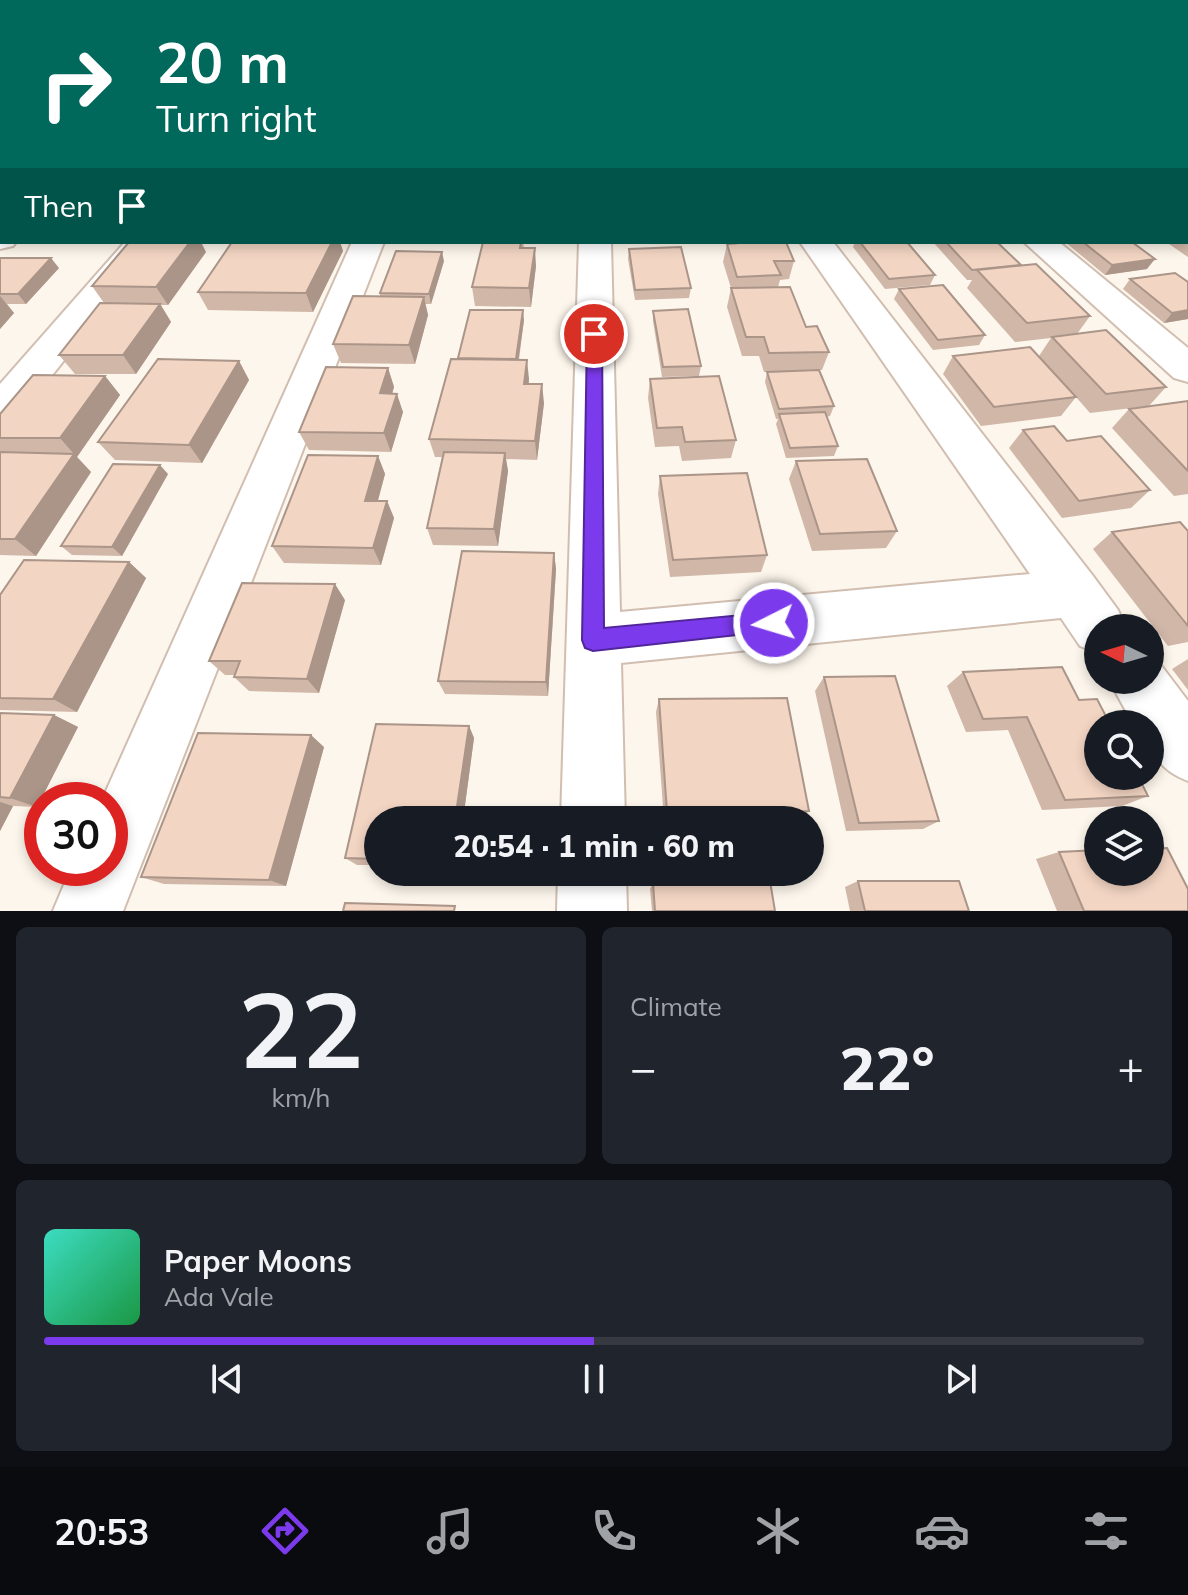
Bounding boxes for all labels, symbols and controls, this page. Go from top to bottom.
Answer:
text: 20 m [156,27,289,97]
icon: right [24,32,128,136]
text: Turn right [156,96,317,141]
icon: arrive [110,184,154,228]
text: Then [24,187,94,225]
pin [560,300,628,368]
icon: arrive [572,312,616,356]
position arrow [732,581,816,665]
north arrow [1084,614,1164,694]
map controls [1084,614,1164,886]
button: search [1084,710,1164,790]
speed limit sign: 30 [24,782,128,886]
button: layers [1084,806,1164,886]
text: 20:54 · 1 min · 60 m [453,827,735,865]
text: 22 [239,963,363,1094]
text: Climate [630,990,722,1023]
text: 22° [839,1030,935,1105]
text: − [630,1040,656,1095]
text: + [1118,1040,1144,1095]
text: km/h [272,1081,330,1114]
text: Paper Moons [164,1242,352,1280]
text: Ada Vale [164,1280,274,1313]
icon: previous [205,1357,249,1401]
icon: pause [572,1357,616,1401]
icon: next [939,1357,983,1401]
icon: directions [257,1503,313,1559]
icon: music [422,1503,478,1559]
icon: phone [586,1503,642,1559]
icon: climate [750,1503,806,1559]
icon: car [914,1503,970,1559]
icon: filters [1078,1503,1134,1559]
text: 20:53 [54,1509,149,1554]

